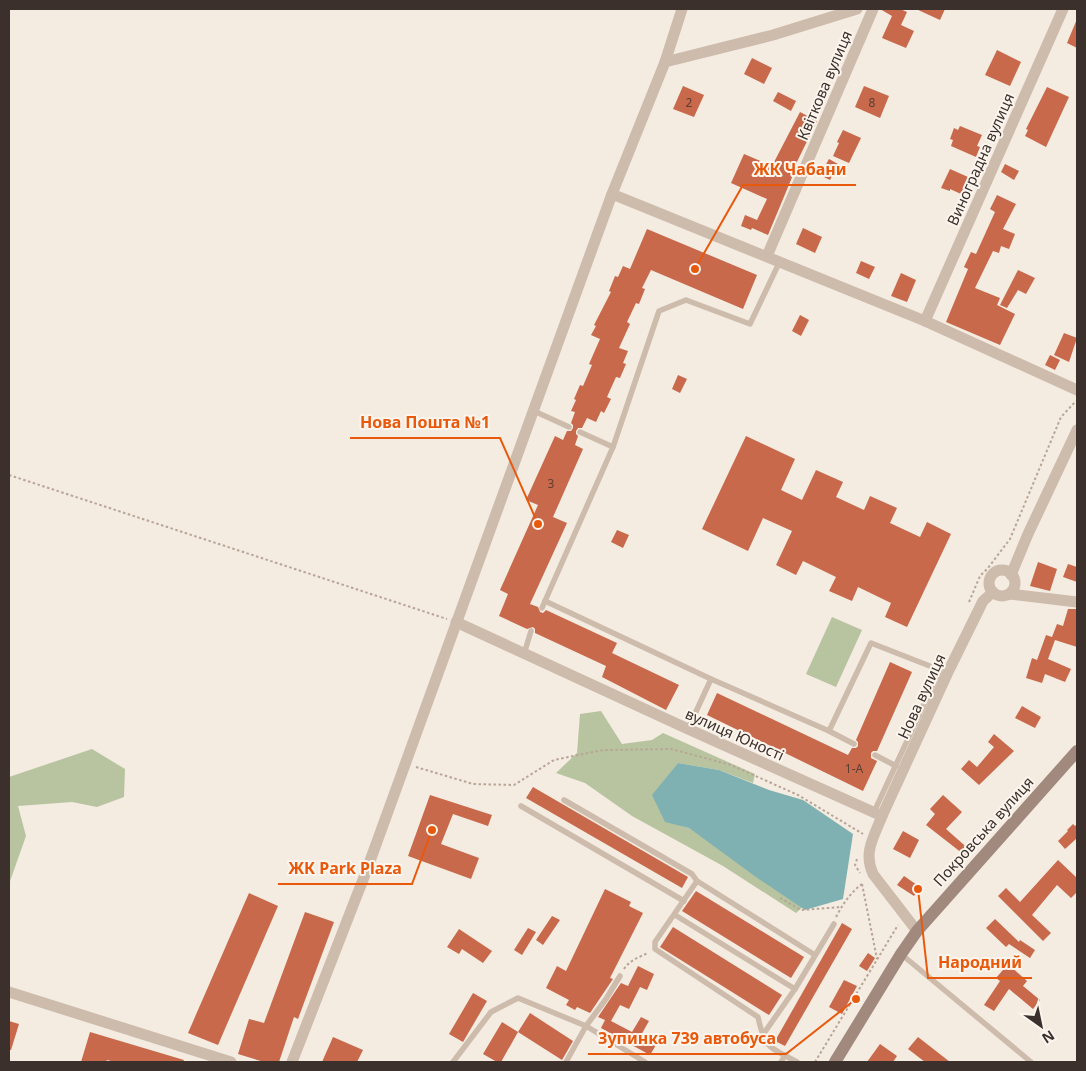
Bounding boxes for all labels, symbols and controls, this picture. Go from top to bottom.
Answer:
street label: Квіткова вулиця [792,27,856,143]
street label: Виноградна вулиця [942,90,1018,228]
house number: 2 [686,94,693,111]
house number: 8 [869,94,876,111]
callout: ЖК Чабани [743,154,856,185]
text: ЖК Чабани [753,158,847,180]
callout: Нова Пошта №1 [350,407,500,438]
text: Нова Пошта №1 [360,411,490,433]
house number: 3 [548,475,555,492]
street label: Нова вулиця [893,650,949,742]
street label: вулиця Юності [682,703,788,765]
house number: 1-А [845,760,864,777]
street label: Покровська вулиця [928,772,1038,890]
callout: ЖК Park Plaza [278,853,412,884]
text: ЖК Park Plaza [288,857,402,879]
callout: Народний [928,947,1032,978]
text: Народний [938,951,1022,973]
north arrow [1016,1001,1066,1051]
callout: Зупинка 739 автобуса [588,1023,786,1054]
text: N [1038,1026,1058,1048]
text: Зупинка 739 автобуса [598,1027,776,1049]

